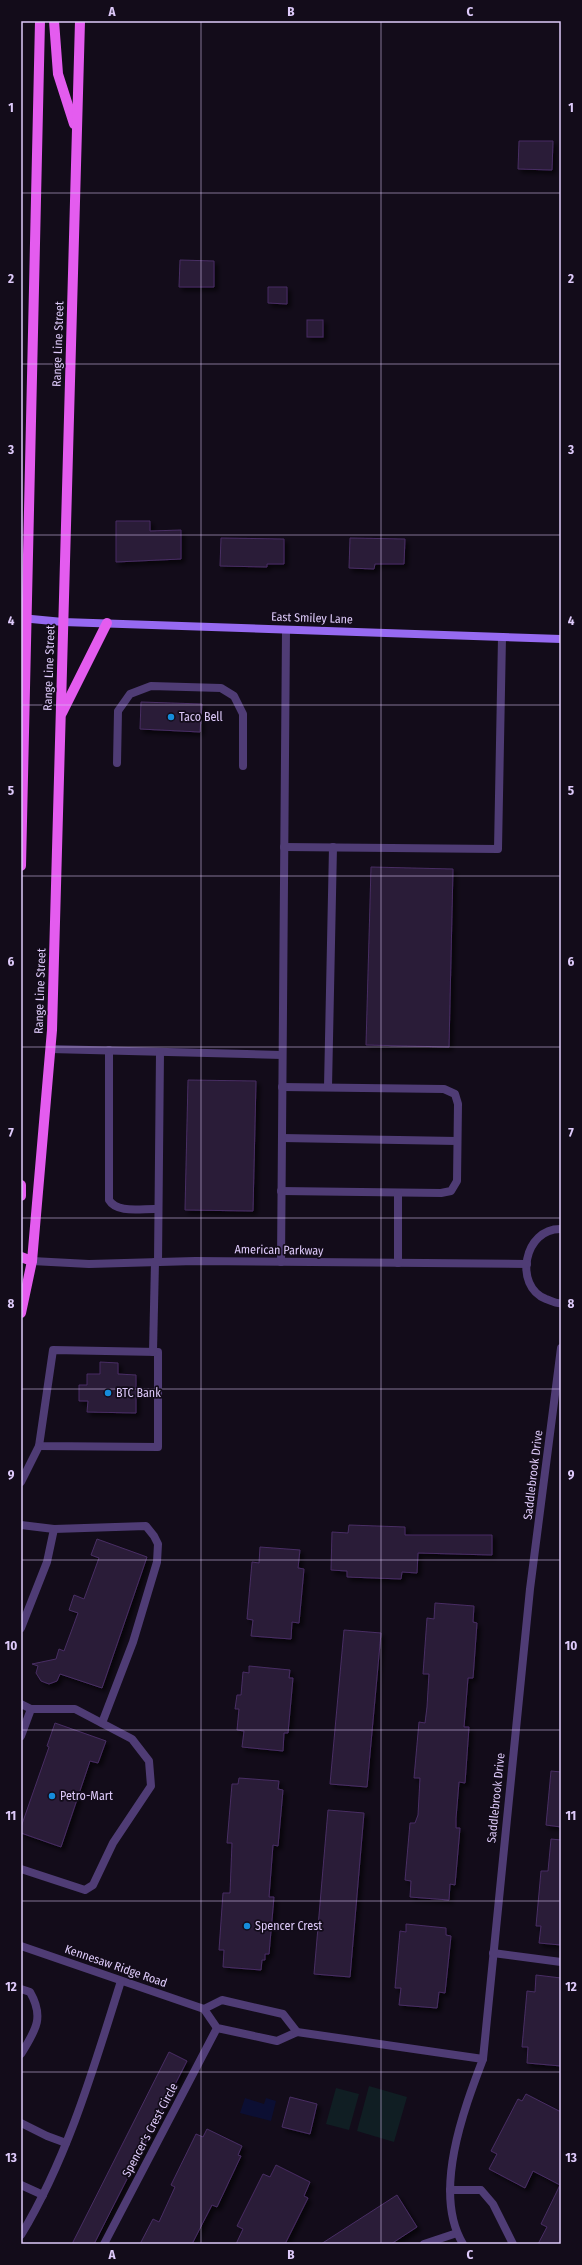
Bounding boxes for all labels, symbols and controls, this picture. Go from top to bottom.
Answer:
text: A [107,4,116,19]
text: B [287,4,295,19]
text: C [467,4,474,19]
text: 1 [8,100,14,115]
text: 1 [568,100,574,115]
text: 2 [7,271,14,286]
text: 2 [567,271,574,286]
street label: Range Line Street [50,301,66,387]
text: 3 [7,442,14,457]
text: 3 [567,442,574,457]
street label: East Smiley Lane [271,610,353,626]
text: 4 [8,613,15,628]
text: 4 [568,613,575,628]
street label: Range Line Street [41,625,57,711]
place label: Taco Bell [179,710,223,724]
marker: Taco Bell [166,712,176,722]
text: 5 [8,783,14,798]
text: 5 [568,783,574,798]
street label: Range Line Street [32,948,48,1034]
text: 6 [8,954,15,969]
text: 6 [568,954,575,969]
text: 7 [8,1125,14,1140]
text: 7 [568,1125,574,1140]
street label: American Parkway [234,1242,324,1258]
text: 8 [8,1296,15,1311]
text: 8 [568,1296,575,1311]
place label: BTC Bank [116,1386,161,1400]
marker: BTC Bank [103,1388,113,1398]
street label: Saddlebrook Drive [521,1429,545,1521]
text: 9 [8,1467,15,1482]
text: 9 [568,1467,575,1482]
text: 10 [5,1638,17,1653]
text: 10 [565,1638,577,1653]
street label: Saddlebrook Drive [484,1752,508,1844]
place label: Petro-Mart [60,1789,113,1803]
marker: Petro-Mart [47,1791,57,1801]
text: 11 [6,1808,16,1823]
text: 11 [566,1808,576,1823]
place label: Spencer Crest [255,1919,322,1933]
marker: Spencer Crest [242,1921,252,1931]
street label: Kennesaw Ridge Road [63,1942,169,1990]
text: 12 [5,1979,17,1994]
text: 12 [565,1979,577,1994]
street label: Spencer's Crest Circle [119,2080,181,2179]
text: 13 [5,2150,17,2165]
text: 13 [565,2150,577,2165]
text: A [107,2247,116,2262]
text: B [287,2247,295,2262]
text: C [467,2247,474,2262]

